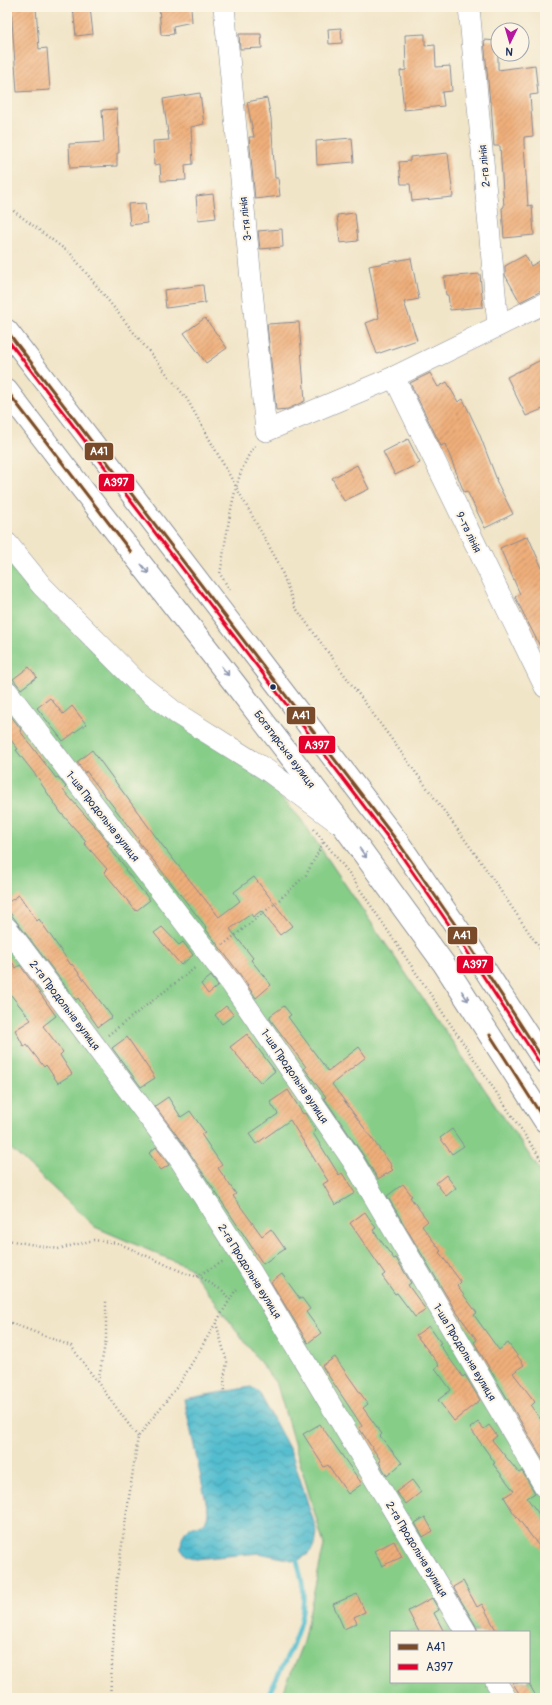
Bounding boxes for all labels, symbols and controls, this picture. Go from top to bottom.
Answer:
north arrow [490,22,530,62]
text: N [504,45,513,58]
street label: 2-га лінія [476,144,493,188]
street label: 3-тя лінія [237,196,254,242]
line badge: A41 [84,442,114,461]
text: A41 [90,445,108,458]
line badge: А397 [98,473,135,492]
text: А397 [104,476,129,489]
street label: 9-та лінія [453,510,484,555]
one-way arrow [140,563,149,574]
one-way arrow [221,666,229,677]
unlabelled marker [268,682,278,692]
line badge: A41 [286,706,316,725]
street label: Богатирська вулиця [251,708,318,791]
text: A41 [292,709,310,722]
line badge: А397 [298,735,336,754]
text: А397 [305,739,330,752]
street label: 1-ша Продольна вулиця [63,768,142,864]
one-way arrow [359,847,367,858]
line badge: A41 [447,926,478,945]
text: A41 [453,929,471,942]
line badge: А397 [456,955,494,974]
street label: 2-га Продольна вулиця [27,958,103,1053]
text: А397 [463,958,488,971]
one-way arrow [461,991,470,1002]
street label: 1-ша Продольна вулиця [258,1027,331,1126]
street label: 2-га Продольна вулиця [215,1222,284,1321]
street label: 1-ша Продольна вулиця [430,1301,499,1403]
street label: 2-га Продольна вулиця [383,1499,450,1599]
legend [390,1631,530,1683]
text: A41 [426,1640,445,1655]
text: А397 [426,1660,454,1675]

